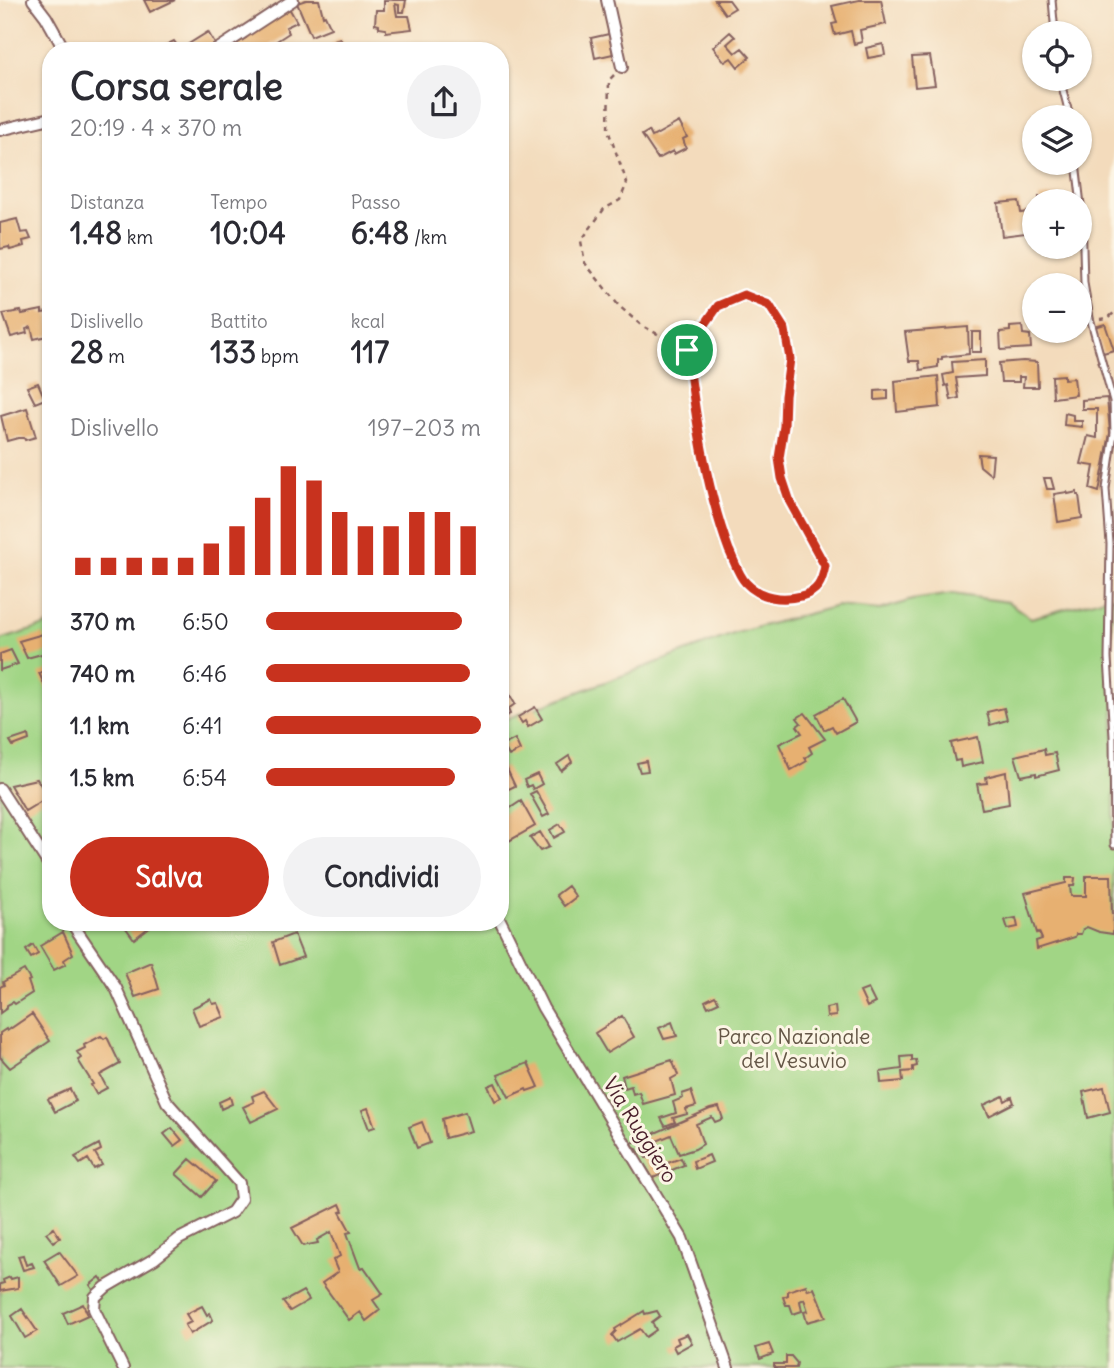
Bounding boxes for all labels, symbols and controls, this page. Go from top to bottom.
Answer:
map controls [1022,21,1092,343]
button: locate [1022,21,1092,91]
text: Corsa serale [70,63,283,110]
button: share [407,65,481,139]
button: layers [1022,105,1092,175]
text: 20:19 · 4 × 370 m [70,113,242,142]
button: + [1022,189,1092,259]
text: Distanza [70,190,144,214]
text: Tempo [210,190,267,214]
text: Passo [351,190,400,214]
text: 1.48 [70,214,122,252]
text: 10:04 [210,214,286,252]
text: 6:48 [351,214,409,252]
text: km [122,225,153,249]
text: /km [409,225,447,249]
button: − [1022,273,1092,343]
text: Dislivello [70,309,144,333]
text: Battito [210,309,268,333]
text: kcal [351,309,385,333]
pin [657,320,717,380]
icon: arrive [668,331,706,369]
text: 28 [70,333,104,371]
text: 133 [210,333,256,371]
text: 117 [351,333,389,371]
text: m [104,344,125,368]
text: bpm [256,344,299,368]
text: Dislivello [70,413,159,442]
text: 197–203 m [368,413,481,442]
text: 370 m [70,607,135,636]
text: 6:50 [182,607,229,636]
text: 740 m [70,659,135,688]
text: 6:46 [182,659,227,688]
text: 1.1 km [70,711,129,740]
text: 6:41 [182,711,223,740]
text: 1.5 km [70,763,135,792]
text: 6:54 [182,763,227,792]
button: Salva [70,837,269,917]
button: Condividi [283,837,481,917]
park label: Parco Nazionale del Vesuvio [718,1023,870,1074]
street label: Via Ruggiero [597,1072,684,1188]

